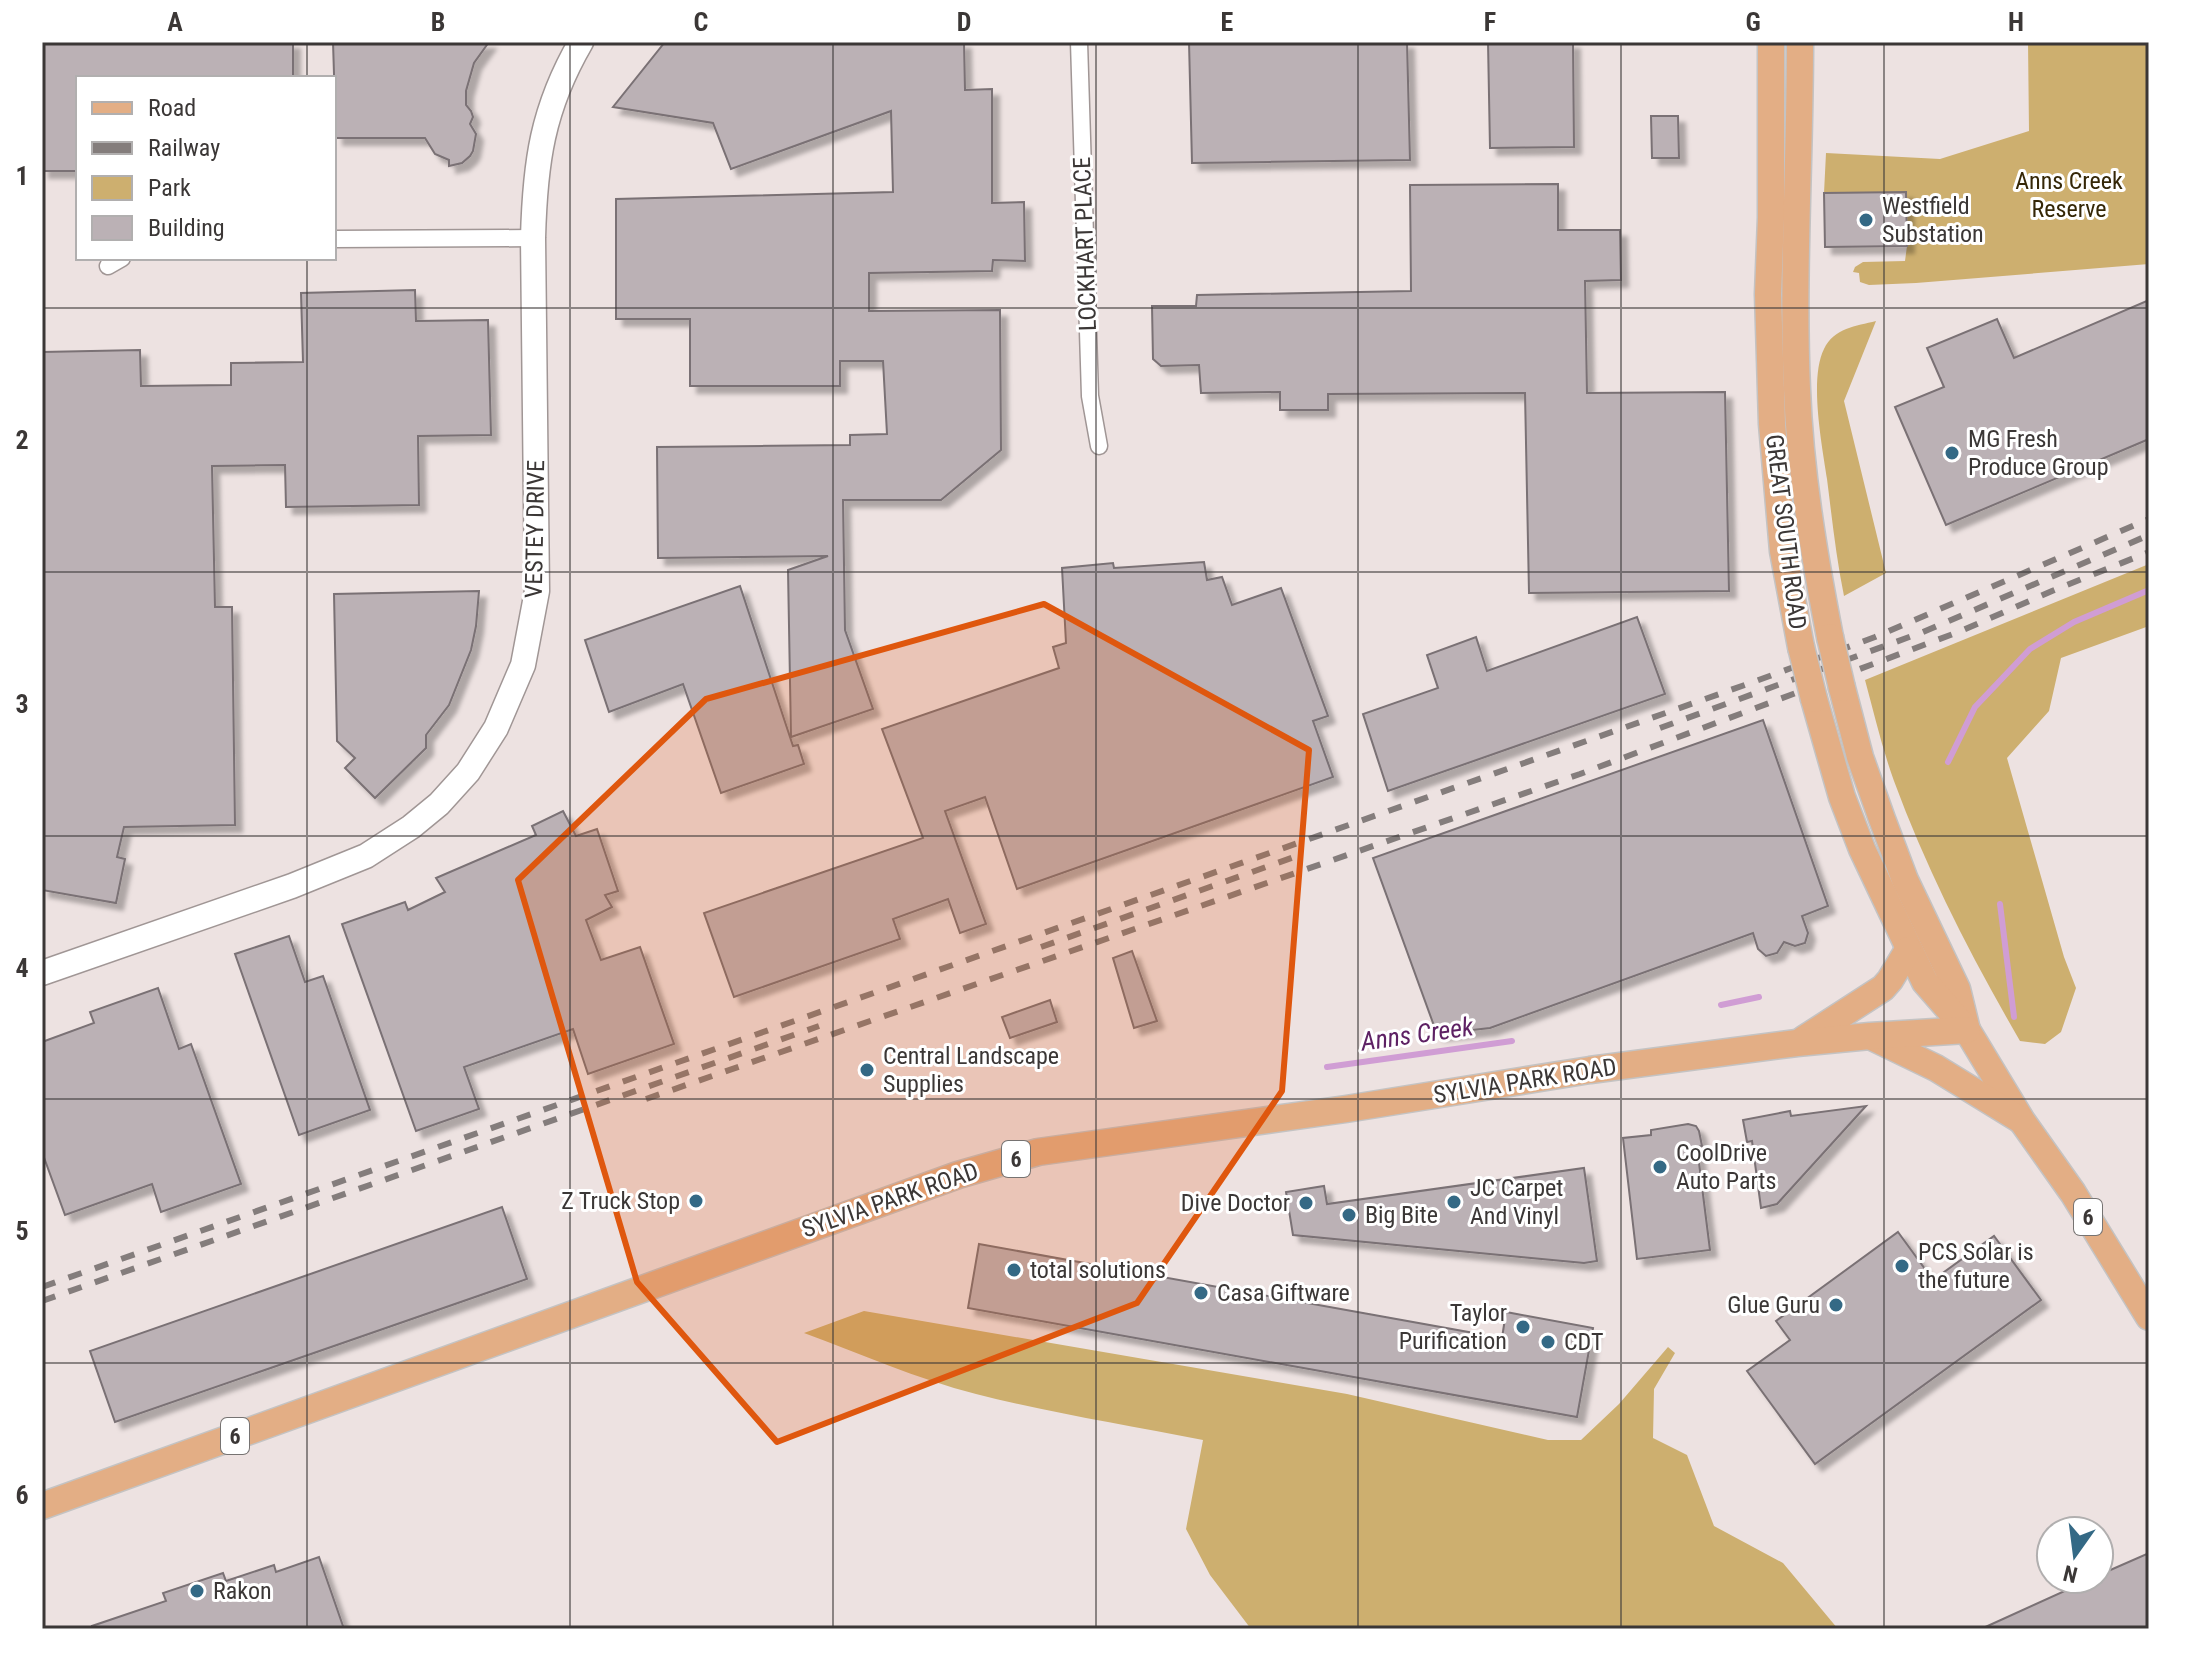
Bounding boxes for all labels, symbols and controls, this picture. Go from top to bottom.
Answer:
text: A [167,7,183,37]
text: B [431,7,445,37]
text: C [694,7,709,37]
text: D [957,7,971,37]
text: E [1221,7,1234,37]
text: F [1484,7,1496,37]
text: G [1745,7,1761,37]
text: H [2008,7,2024,37]
legend [76,76,336,260]
text: Road [148,94,196,122]
text: Railway [148,134,220,162]
street label: LOCKHART PLACE [1068,156,1102,332]
text: 1 [15,161,29,191]
park label: Anns Creek Reserve [2015,167,2123,223]
text: Park [148,174,191,202]
place label: Westfield Substation [1882,192,1984,248]
marker: Westfield Substation [1857,211,1875,229]
text: Building [148,214,225,242]
text: 2 [15,425,29,455]
place label: MG Fresh Produce Group [1968,425,2109,481]
street label: GREAT SOUTH ROAD [1760,433,1812,631]
marker: MG Fresh Produce Group [1943,444,1961,462]
street label: VESTEY DRIVE [520,460,550,598]
text: 3 [15,689,29,719]
text: 4 [15,953,29,983]
water label: Anns Creek [1358,1011,1476,1057]
place label: Central Landscape Supplies [883,1042,1059,1098]
street label: SYLVIA PARK ROAD [1432,1053,1618,1109]
marker: Central Landscape Supplies [858,1061,876,1079]
place label: CoolDrive Auto Parts [1676,1139,1776,1195]
road number: 6 [1002,1141,1030,1177]
street label: SYLVIA PARK ROAD [798,1157,982,1243]
marker: CoolDrive Auto Parts [1651,1158,1669,1176]
place label: JC Carpet And Vinyl [1470,1174,1563,1230]
place label: Z Truck Stop [561,1187,680,1215]
place label: Dive Doctor [1181,1189,1290,1217]
marker: Z Truck Stop [687,1192,705,1210]
marker: JC Carpet And Vinyl [1445,1193,1463,1211]
marker: Dive Doctor [1297,1194,1315,1212]
road number: 6 [2074,1199,2102,1235]
place label: Big Bite [1365,1201,1438,1229]
marker: Big Bite [1340,1206,1358,1224]
text: 5 [15,1216,29,1246]
place label: PCS Solar is the future [1918,1238,2034,1294]
place label: total solutions [1030,1256,1166,1284]
marker: PCS Solar is the future [1893,1257,1911,1275]
marker: total solutions [1005,1261,1023,1279]
place label: Casa Giftware [1217,1279,1350,1307]
marker: Casa Giftware [1192,1284,1210,1302]
place label: Glue Guru [1727,1291,1820,1319]
marker: Glue Guru [1827,1296,1845,1314]
place label: Taylor Purification [1399,1299,1507,1355]
marker: Taylor Purification [1514,1318,1532,1336]
place label: CDT [1564,1328,1603,1356]
marker: CDT [1539,1333,1557,1351]
road number: 6 [221,1418,249,1454]
text: 6 [15,1480,29,1510]
north arrow [2035,1515,2115,1595]
text: N [2061,1560,2080,1588]
place label: Rakon [213,1577,272,1605]
marker: Rakon [188,1582,206,1600]

